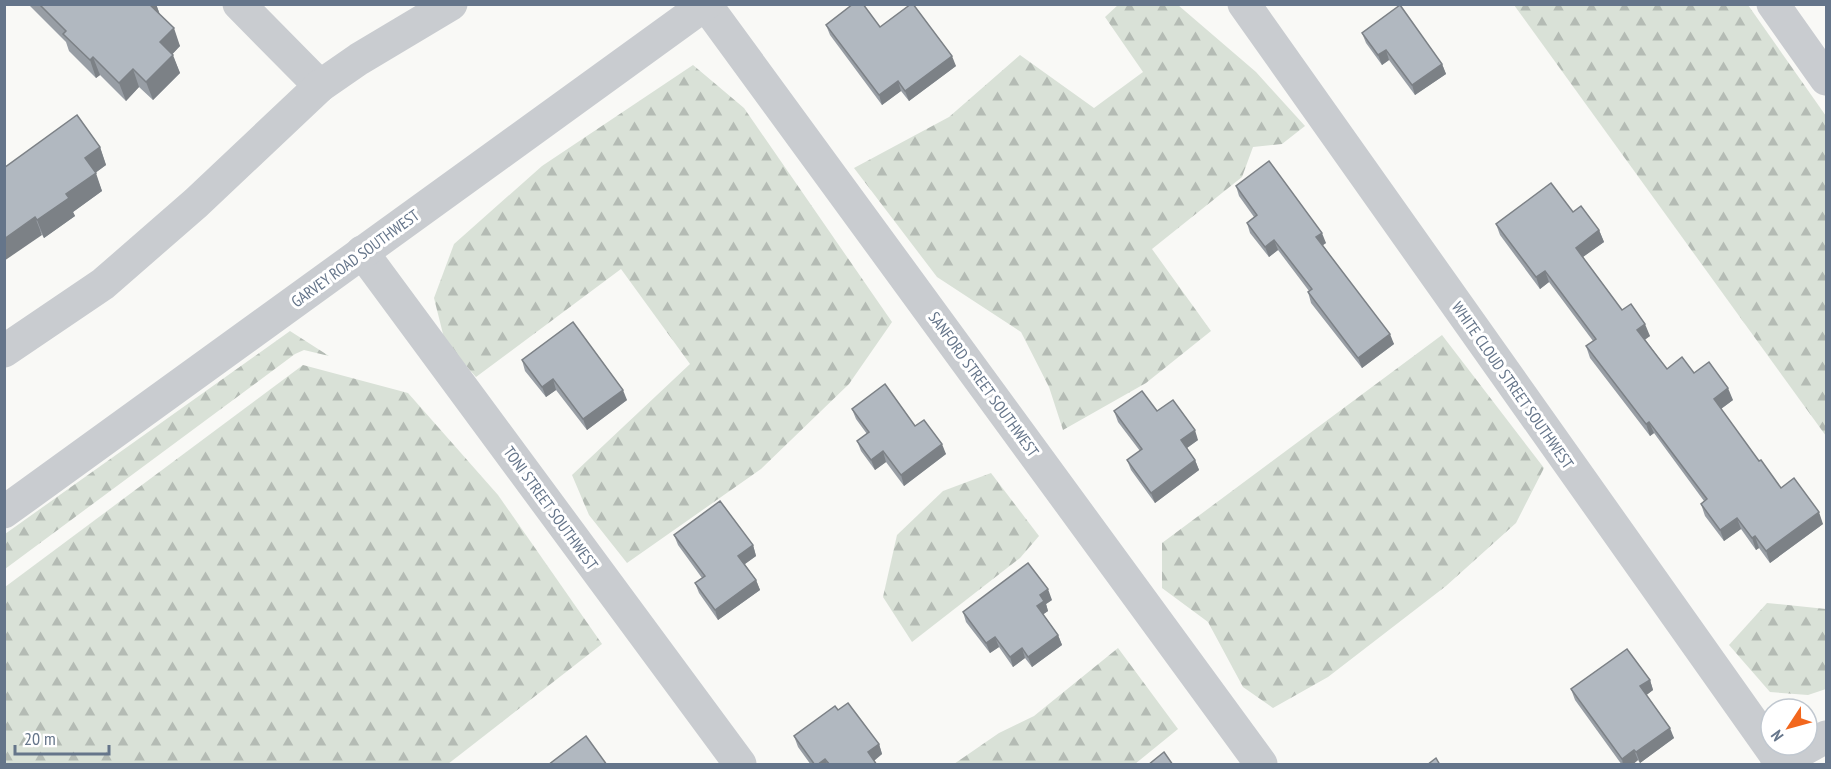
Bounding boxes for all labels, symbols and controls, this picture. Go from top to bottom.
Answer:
street label: GARVEY ROAD SOUTHWEST [287,205,423,311]
street label: WHITE CLOUD STREET SOUTHWEST [1448,298,1578,472]
street label: SANFORD STREET SOUTHWEST [925,307,1043,461]
street label: TONI STREET SOUTHWEST [499,442,603,574]
north arrow [1759,697,1819,757]
scale bar [15,718,110,756]
text: N [1766,726,1787,745]
text: 20 m [24,727,56,750]

